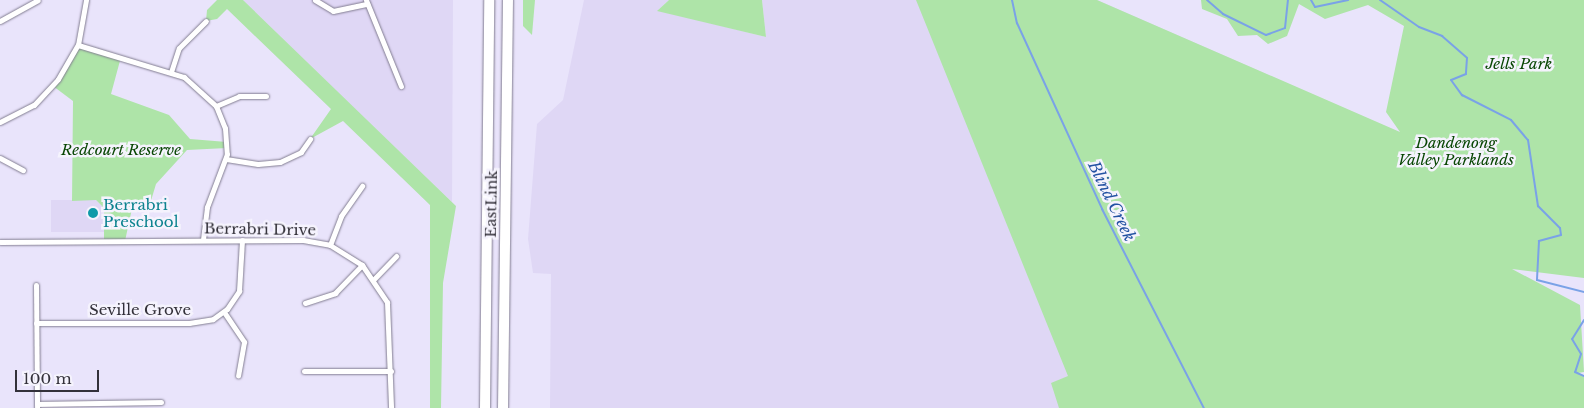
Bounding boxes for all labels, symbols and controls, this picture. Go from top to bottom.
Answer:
park label: Jells Park [1486,55,1552,73]
park label: Dandenong Valley Parklands [1398,133,1514,168]
park label: Redcourt Reserve [61,141,181,159]
water label: Blind Creek [1084,157,1140,245]
street label: EastLink [481,170,501,238]
place label: Berrabri Preschool [103,195,179,230]
marker: Berrabri Preschool [87,207,99,219]
street label: Berrabri Drive [204,219,316,239]
street label: Seville Grove [89,301,191,319]
scale bar [18,360,101,392]
text: 100 m [23,369,72,388]

